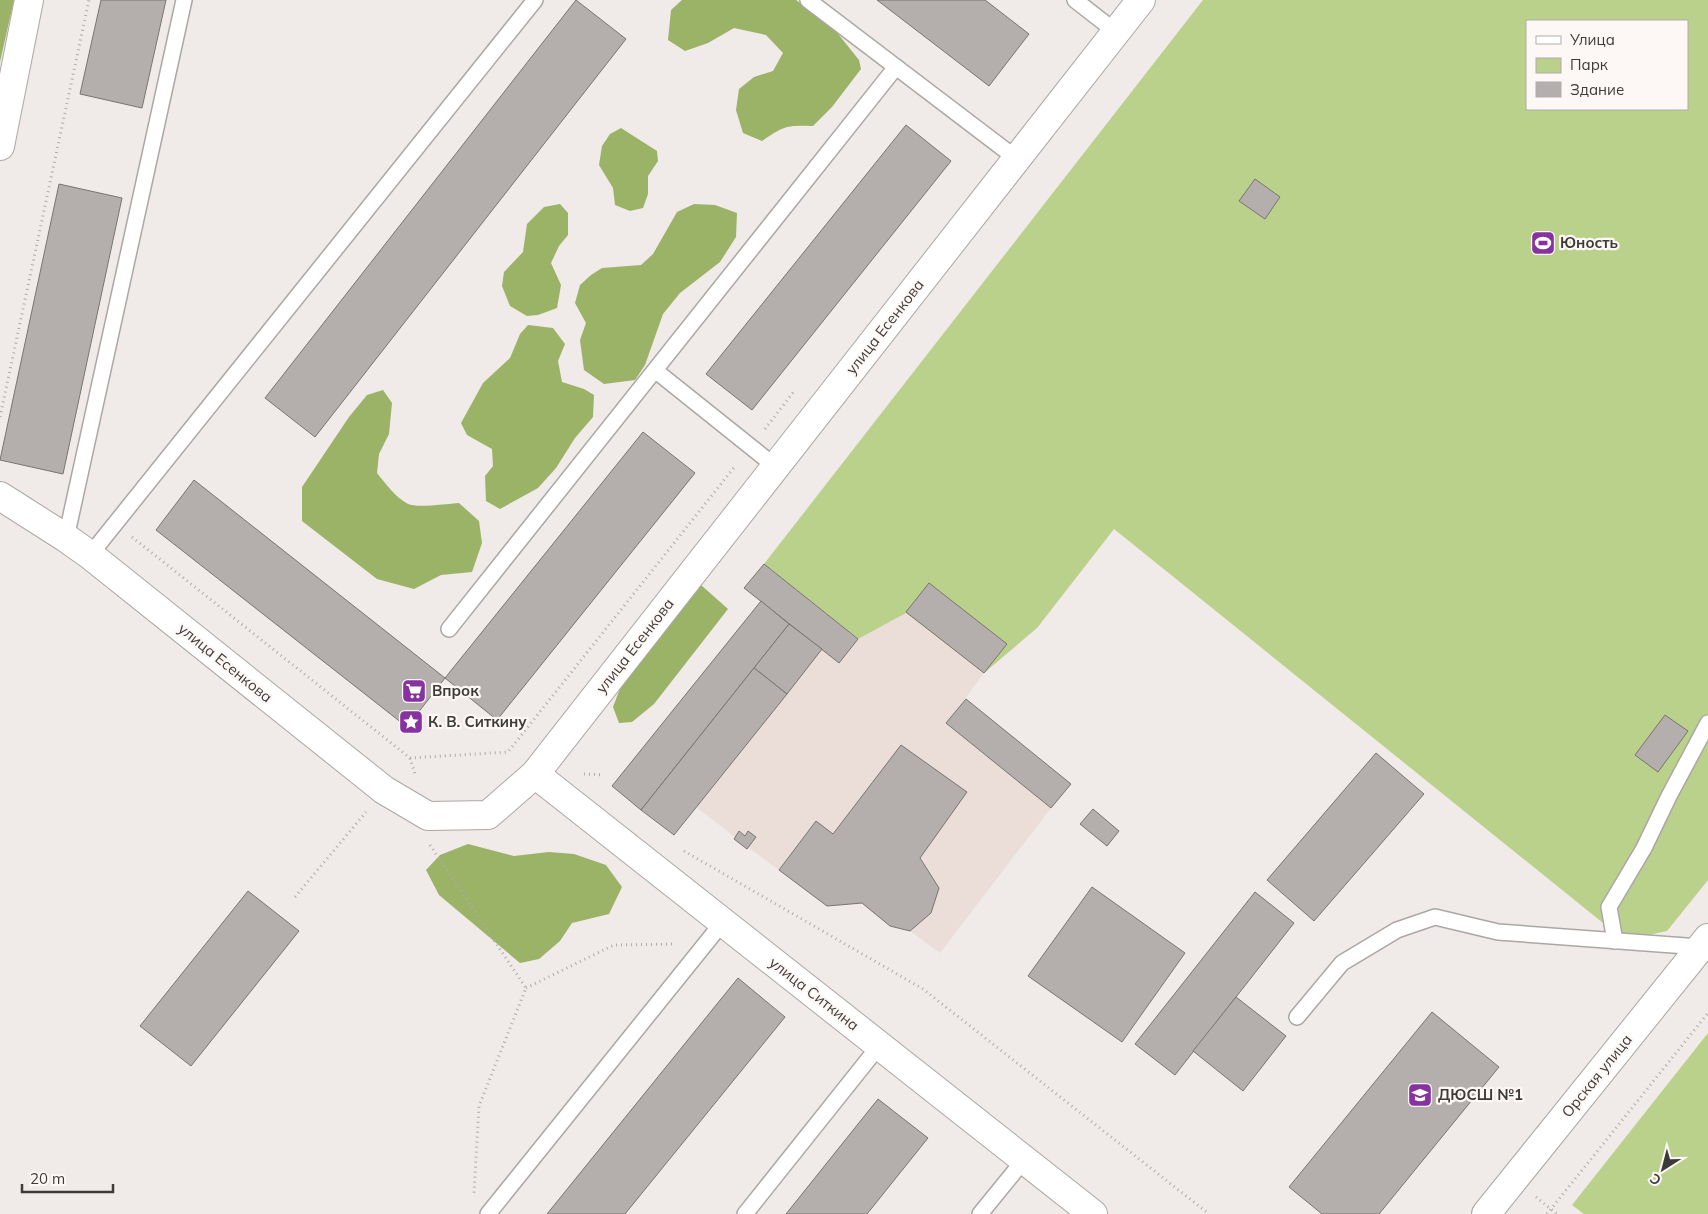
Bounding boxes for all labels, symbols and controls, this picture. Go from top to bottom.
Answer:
legend [1526,20,1688,110]
text: Улица [1569,30,1615,49]
text: Парк [1570,55,1609,74]
text: Здание [1570,80,1624,99]
sports icon: Юность [1530,230,1556,256]
place label: Юность [1560,233,1618,252]
street label: улица Есенкова [842,275,928,378]
street label: улица Есенкова [592,594,678,697]
street label: улица Есенкова [174,619,276,706]
supermarket icon: Впрок [401,678,427,704]
place label: Впрок [432,681,479,700]
place icon: К. В. Ситкину [398,709,424,735]
place label: К. В. Ситкину [428,712,527,731]
street label: улица Ситкина [766,953,863,1035]
street label: Орская улица [1557,1030,1636,1121]
school or university icon: ДЮСШ №1 [1407,1082,1433,1108]
place label: ДЮСШ №1 [1438,1085,1523,1104]
north arrow [1638,1144,1688,1194]
scale bar [22,1162,114,1194]
text: 20 m [30,1169,65,1188]
text: С [1646,1169,1665,1190]

